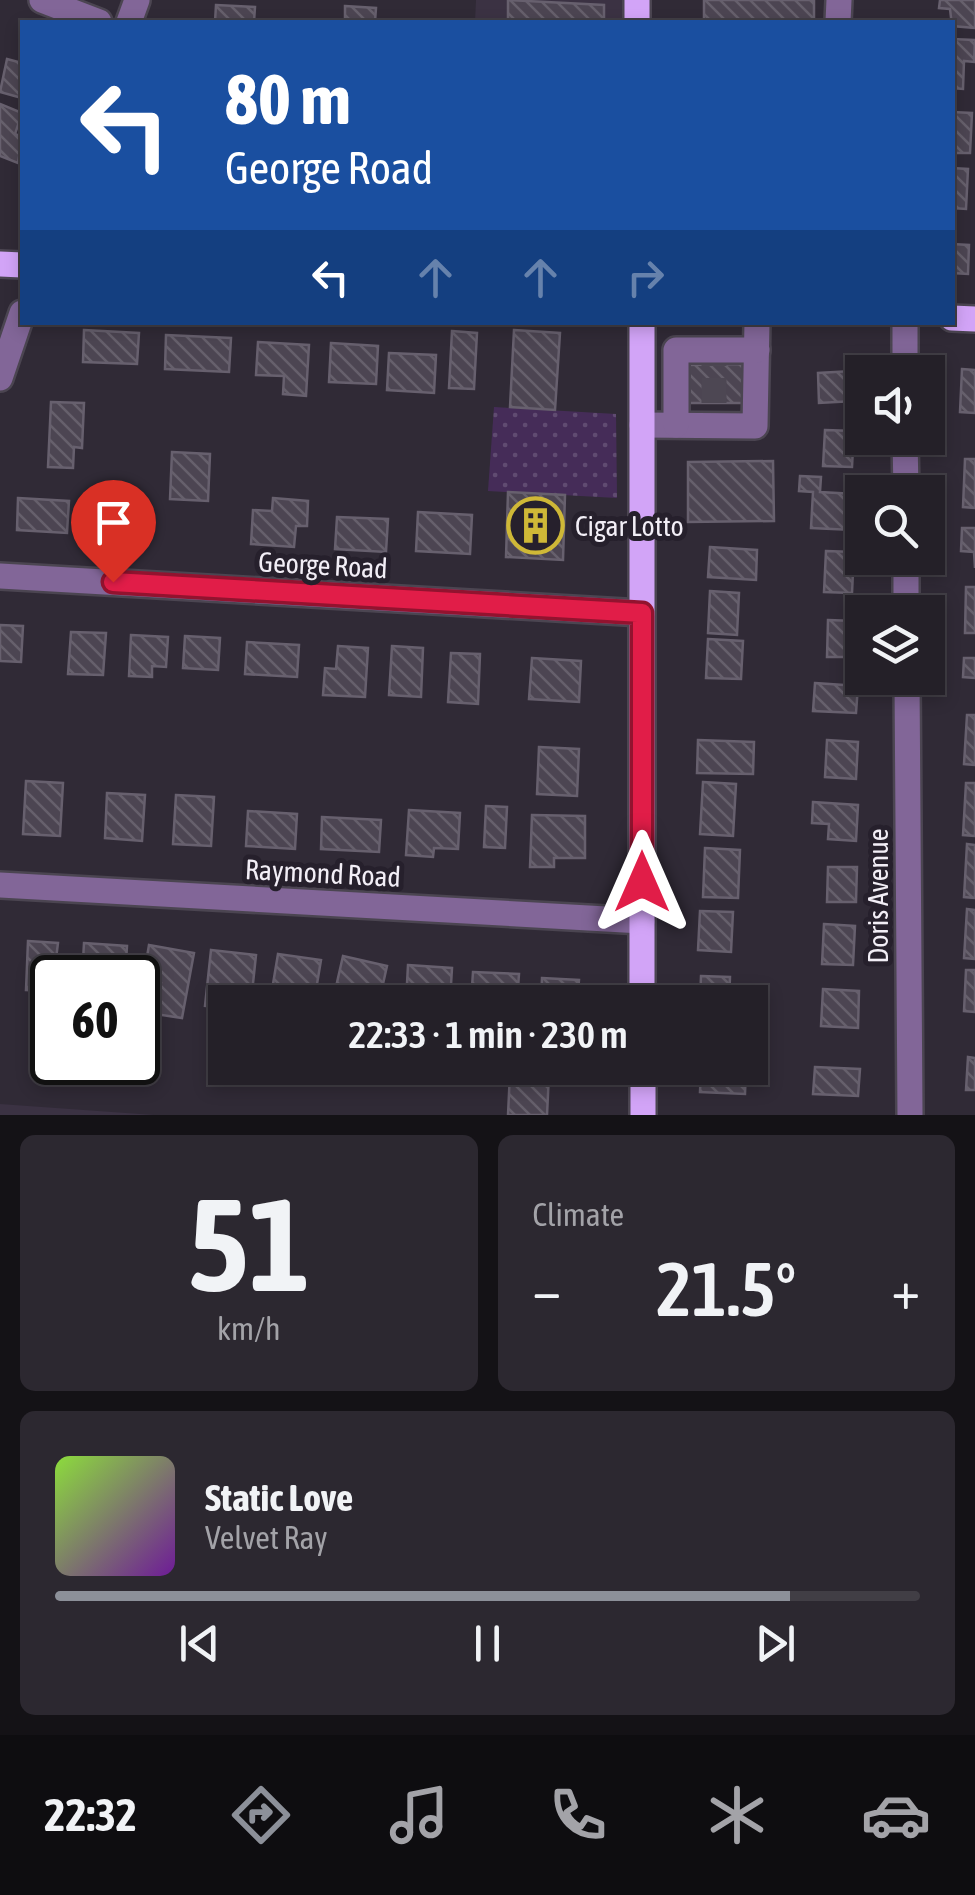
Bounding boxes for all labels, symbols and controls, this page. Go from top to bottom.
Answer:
text: 80 m [225,59,351,139]
icon: left [60,60,190,190]
text: George Road [225,142,433,194]
icon: left [303,250,358,305]
icon: ahead [408,250,463,305]
icon: ahead [513,250,568,305]
icon: right [618,250,673,305]
map controls [845,355,945,695]
button: sound [845,355,945,455]
button: search [845,475,945,575]
pin [71,480,156,583]
icon: arrive [86,495,141,550]
building icon: Cigar Lotto [506,496,566,556]
place label: Cigar Lotto [575,510,684,542]
street label: George Road [258,546,388,584]
button: layers [845,595,945,695]
street label: Doris Avenue [862,829,894,963]
position arrow [590,830,694,934]
street label: Raymond Road [244,853,402,893]
speed limit sign: 60 [30,955,160,1085]
text: 22:33 · 1 min · 230 m [348,1013,628,1056]
text: 51 [188,1170,310,1319]
text: Climate [533,1196,624,1233]
text: 21.5° [656,1246,796,1332]
text: − [533,1258,561,1321]
text: + [891,1258,920,1321]
text: km/h [217,1310,280,1347]
text: Static Love [205,1476,353,1519]
text: Velvet Ray [205,1519,327,1556]
icon: previous [172,1616,227,1671]
icon: pause [460,1616,515,1671]
icon: next [748,1616,803,1671]
icon: directions [226,1780,296,1850]
icon: music [384,1780,454,1850]
icon: phone [543,1780,613,1850]
icon: climate [702,1780,772,1850]
icon: car [861,1780,931,1850]
text: 22:32 [44,1789,137,1841]

